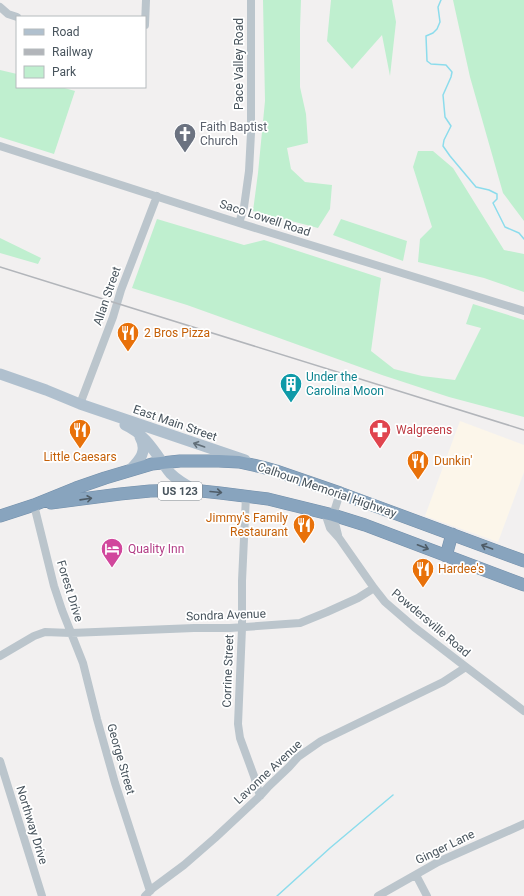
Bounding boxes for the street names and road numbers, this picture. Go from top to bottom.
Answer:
street label: Pace Valley Road [232,18,246,110]
street label: Saco Lowell Road [218,197,312,239]
street label: Allan Street [90,265,124,327]
street label: East Main Street [131,402,219,444]
street label: Calhoun Memorial Highway [255,460,399,521]
road number: US 123 [158,482,202,500]
street label: Forest Drive [54,558,86,624]
street label: Powdersville Road [389,586,473,660]
street label: Sondra Avenue [186,607,266,623]
street label: Corrine Street [220,634,236,708]
street label: George Street [104,722,138,796]
street label: Lavonne Avenue [231,737,305,807]
street label: Northway Drive [13,784,51,866]
street label: Ginger Lane [413,827,477,867]

